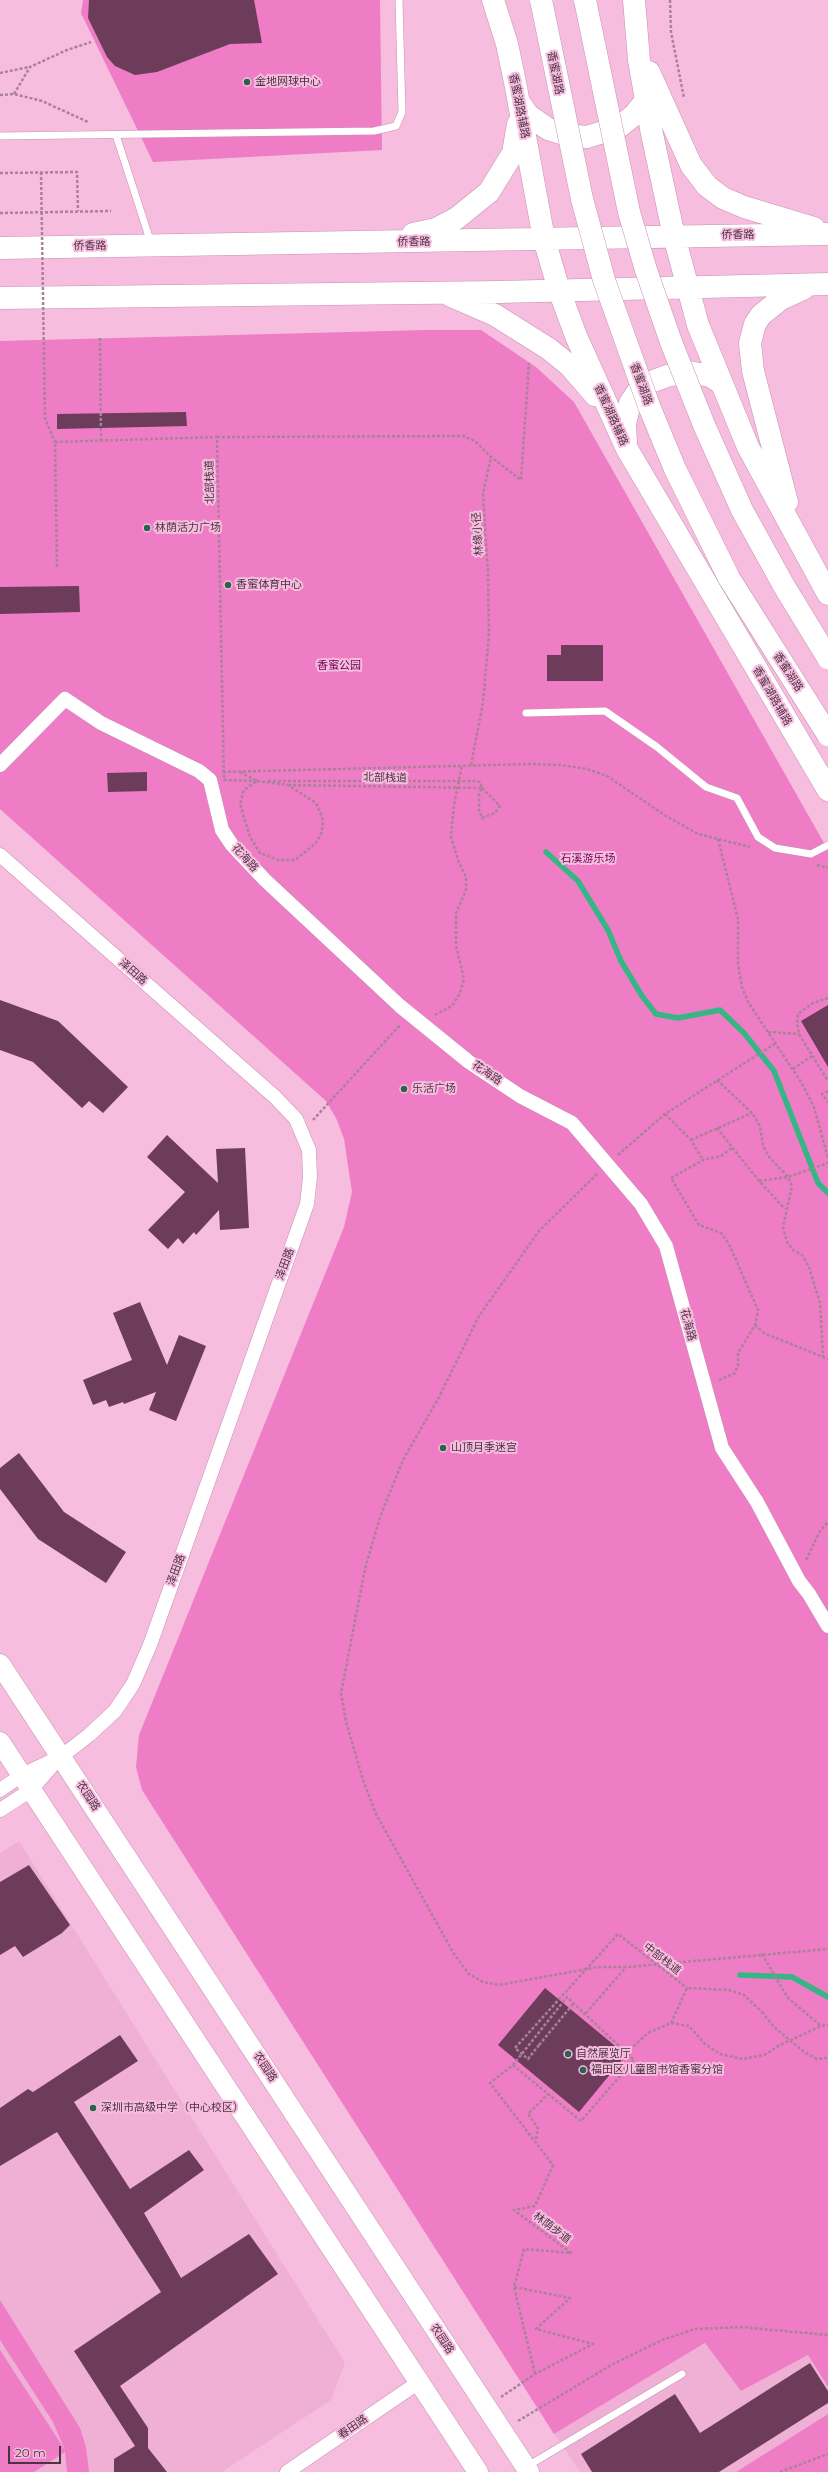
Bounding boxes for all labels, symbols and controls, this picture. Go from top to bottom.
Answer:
street label: 香蜜湖路 [544,50,566,96]
street label: 香蜜湖路辅路 [506,72,532,140]
place label: 金地网球中心 [255,75,321,89]
marker: 金地网球中心 [242,77,252,87]
street label: 侨香路 [721,228,755,242]
street label: 侨香路 [397,235,431,249]
street label: 侨香路 [73,239,107,253]
street label: 香蜜湖路 [627,361,655,407]
street label: 香蜜湖路辅路 [592,382,630,448]
street label: 北部栈道 [203,460,217,504]
street label: 林缘小径 [470,512,486,556]
place label: 林荫活力广场 [155,521,221,535]
marker: 林荫活力广场 [142,523,152,533]
place label: 香蜜体育中心 [236,578,302,592]
marker: 香蜜体育中心 [223,580,233,590]
street label: 香蜜湖路 [770,650,806,694]
park label: 香蜜公园 [317,659,361,673]
street label: 香蜜湖路辅路 [750,664,794,728]
street label: 北部栈道 [363,771,407,785]
street label: 花海路 [229,841,261,875]
park label: 石溪游乐场 [561,852,615,866]
street label: 泽田路 [116,956,150,988]
street label: 花海路 [470,1058,504,1088]
place label: 乐活广场 [412,1082,456,1096]
marker: 乐活广场 [399,1084,409,1094]
street label: 泽田路 [273,1246,297,1282]
street label: 花海路 [678,1307,698,1343]
place label: 山顶月季迷宫 [451,1441,517,1455]
marker: 山顶月季迷宫 [438,1443,448,1453]
street label: 泽田路 [164,1552,188,1588]
street label: 农园路 [73,1779,103,1813]
street label: 中部栈道 [641,1940,683,1978]
place label: 自然展览厅 [576,2047,631,2061]
marker: 自然展览厅 [563,2049,573,2059]
street label: 农园路 [250,2050,280,2084]
place label: 福田区儿童图书馆香蜜分馆 [591,2063,723,2077]
marker: 福田区儿童图书馆香蜜分馆 [578,2065,588,2075]
place label: 深圳市高级中学（中心校区） [101,2101,244,2115]
marker: 深圳市高级中学（中心校区） [88,2103,98,2113]
street label: 林荫步道 [530,2209,574,2247]
street label: 农园路 [427,2322,457,2356]
street label: 春田路 [336,2412,370,2442]
scale bar [10,2438,63,2464]
text: 20 m [15,2445,46,2460]

